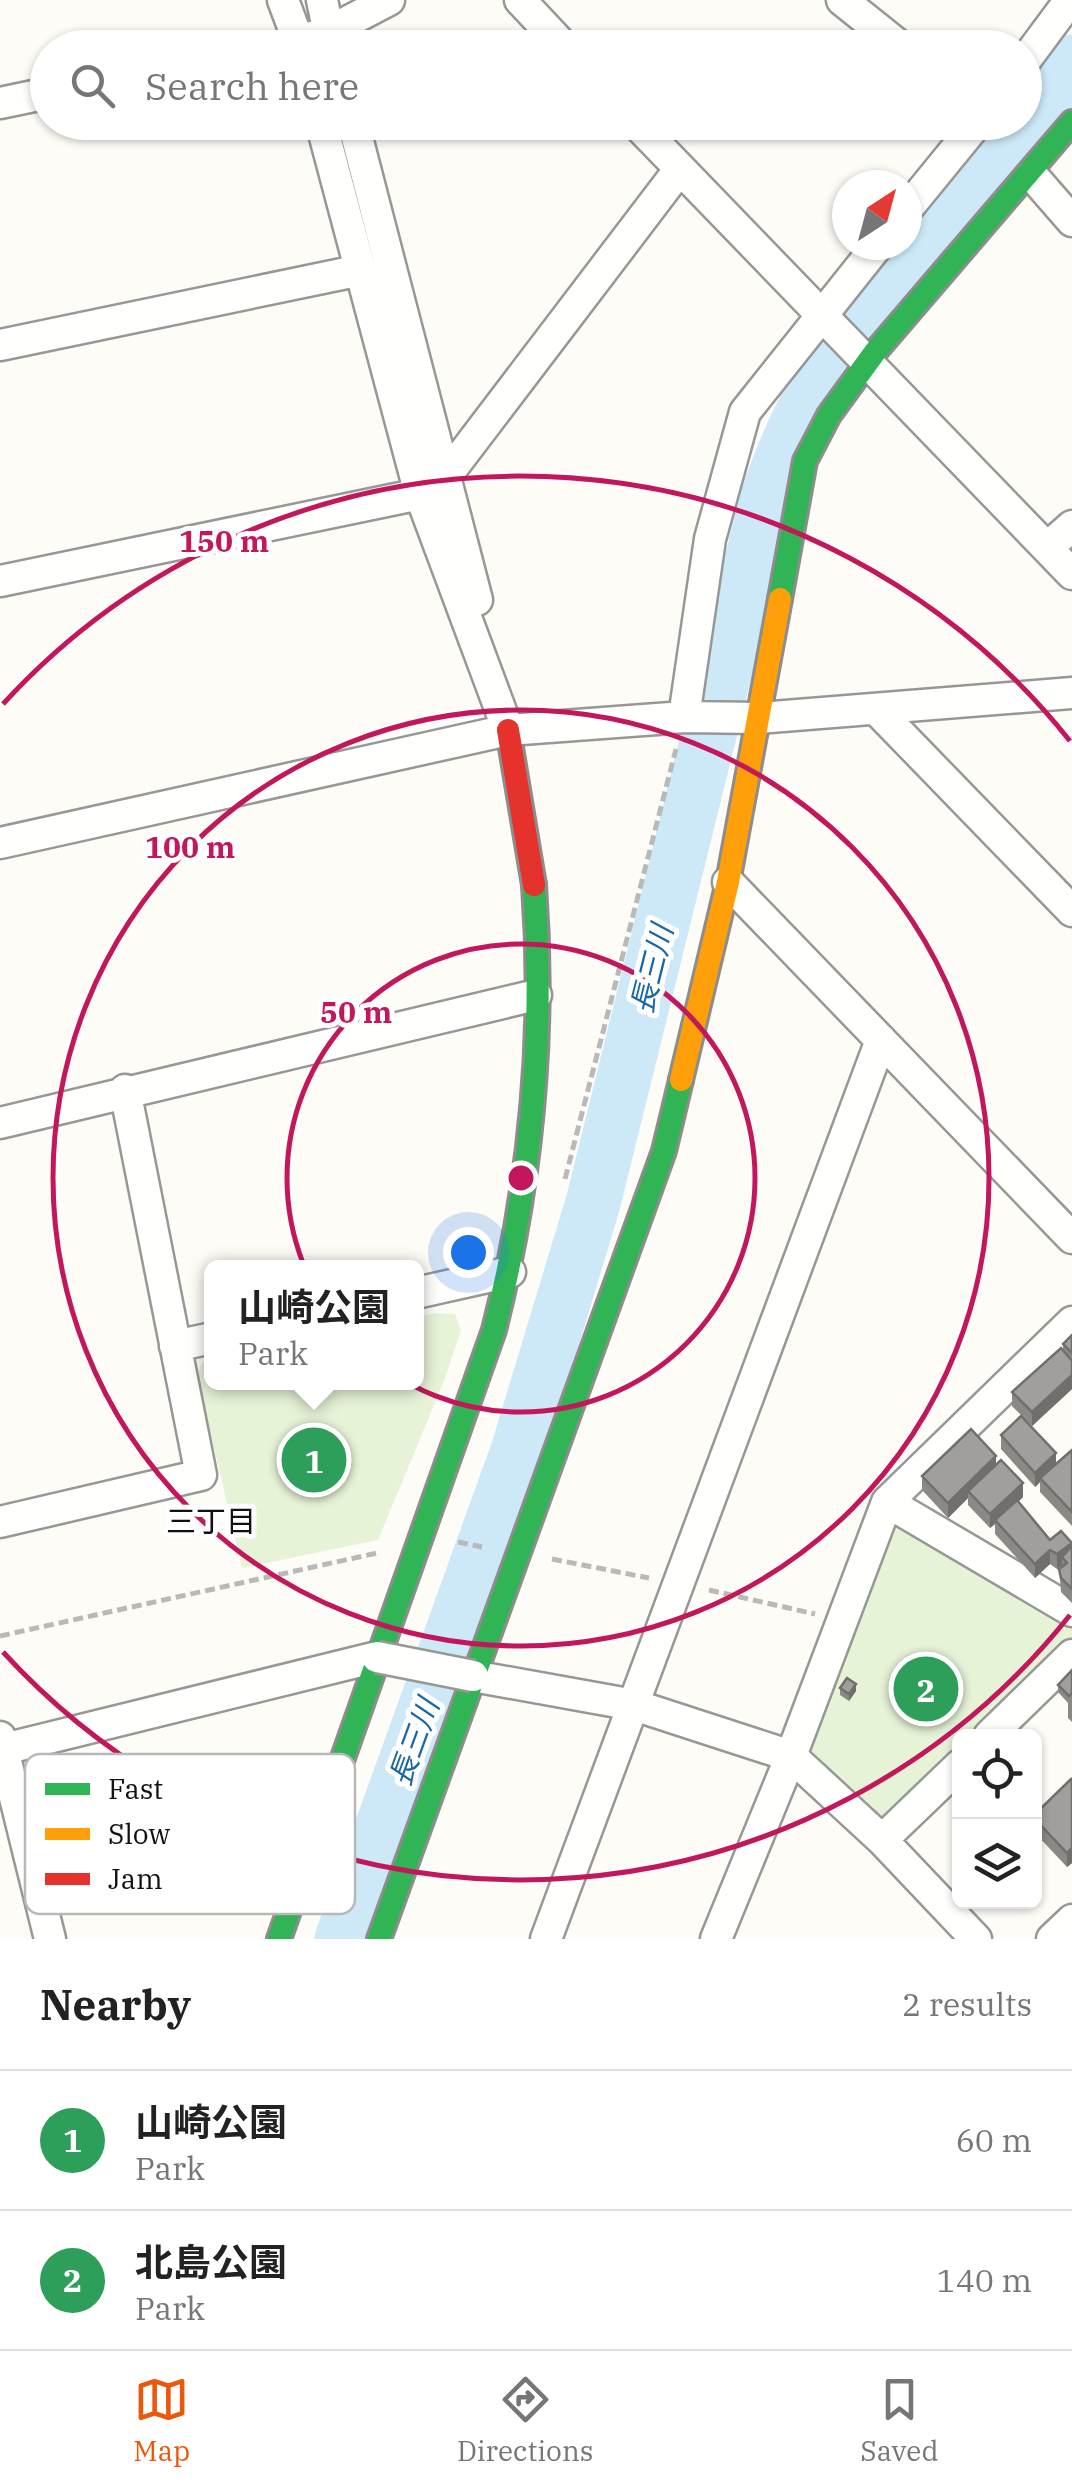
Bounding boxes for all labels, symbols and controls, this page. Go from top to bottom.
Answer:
search box [30,30,1042,140]
icon: search [65,58,120,113]
text: Search here [145,61,359,110]
north arrow [832,170,922,260]
text: 150 m [179,521,269,560]
text: 100 m [145,827,235,866]
water label: 長三川 [621,918,682,1017]
text: 50 m [320,992,392,1031]
centre of rings [503,1160,539,1196]
your location [443,1227,494,1278]
popup [204,1260,424,1390]
text: 山崎公園 [238,1282,390,1331]
text: Park [238,1332,308,1374]
pin: 1 [282,1422,346,1498]
district label: 三丁目 [166,1501,256,1540]
pin: 2 [894,1652,958,1726]
water label: 長三川 [379,1690,448,1791]
map controls [952,1729,1042,1909]
button: locate [952,1729,1042,1819]
legend [25,1754,355,1914]
text: Fast [108,1770,163,1807]
text: Slow [108,1815,170,1852]
button: layers [952,1819,1042,1909]
text: Jam [108,1860,163,1897]
text: Nearby [40,1977,191,2032]
text: 2 results [902,1983,1032,2025]
text: 山崎公園 [135,2097,287,2146]
text: 1 [63,2119,82,2161]
text: 60 m [956,2119,1032,2161]
text: Park [135,2147,205,2189]
text: 北島公園 [135,2237,287,2286]
text: 2 [63,2259,82,2301]
text: 140 m [936,2259,1032,2301]
text: Park [135,2287,205,2329]
tab: Map [133,2372,190,2469]
tab: Directions [457,2372,593,2469]
tab: Saved [860,2372,939,2469]

